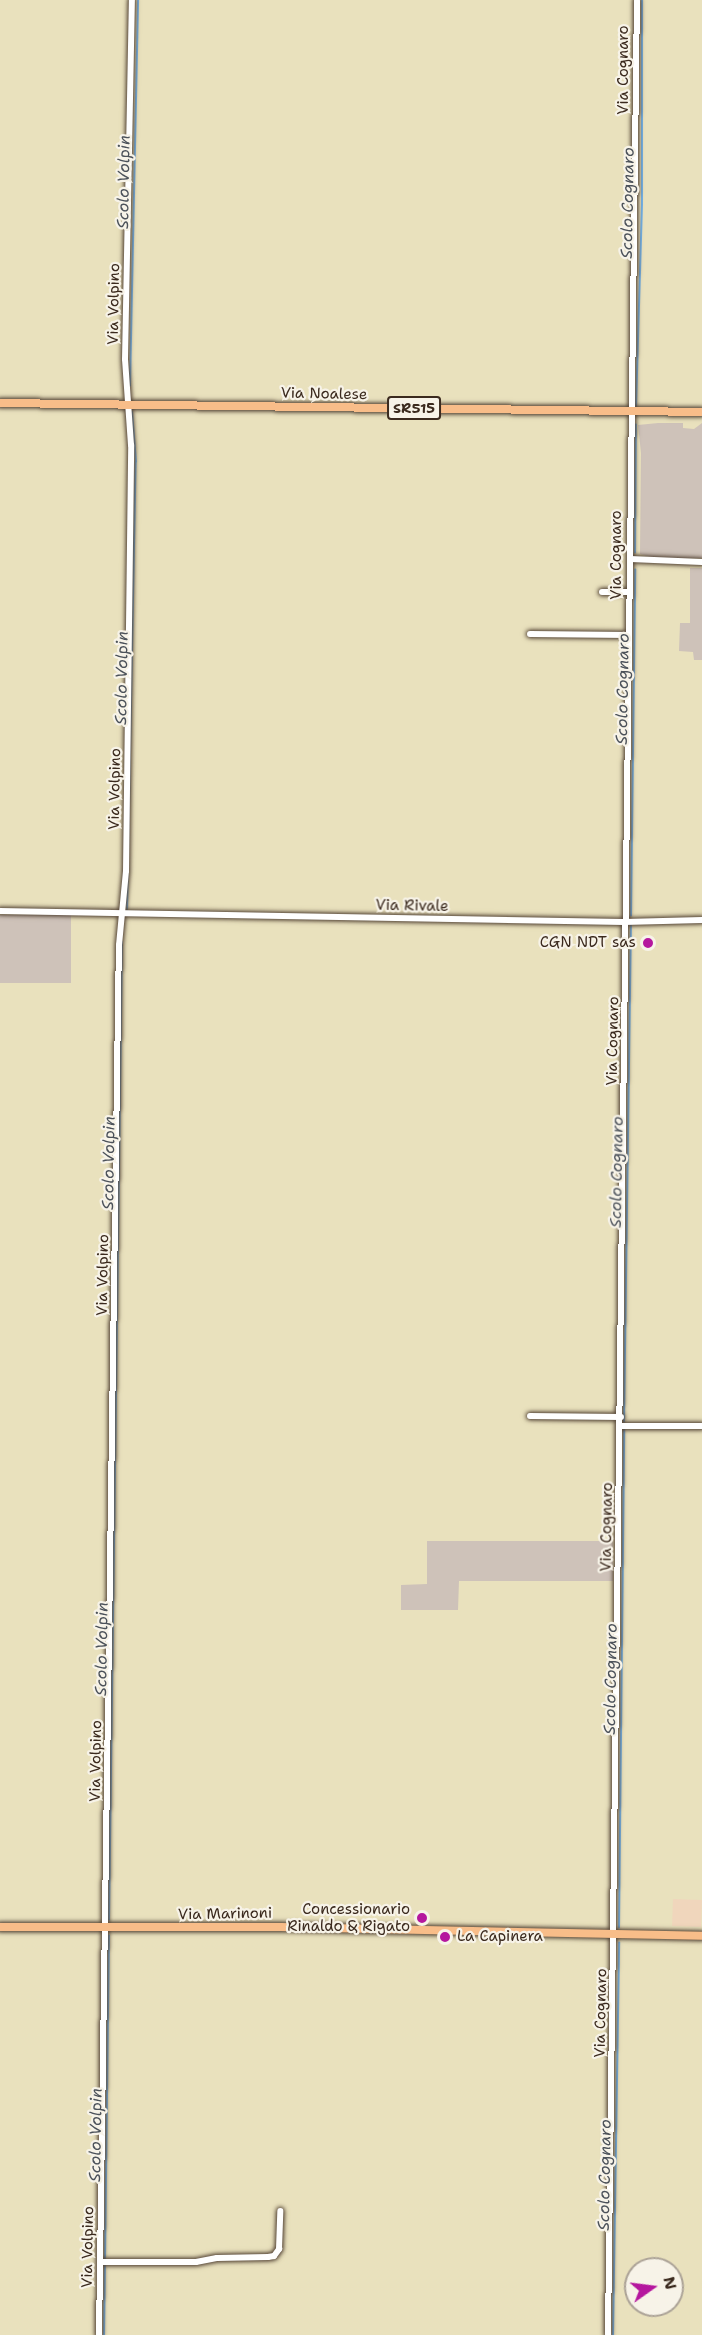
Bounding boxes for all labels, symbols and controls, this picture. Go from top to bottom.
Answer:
street label: Via Cognaro [615,25,633,115]
water label: Scolo Volpin [114,135,134,229]
water label: Scolo Cognaro [617,147,639,259]
street label: Via Volpino [104,263,124,345]
street label: Via Noalese [281,384,367,404]
road number: SR515 [387,397,441,419]
street label: Via Cognaro [608,510,626,600]
water label: Scolo Volpin [112,631,132,725]
water label: Scolo Cognaro [612,633,634,745]
street label: Via Volpino [105,748,125,830]
street label: Via Rivale [375,896,449,916]
place label: CGN NDT sas [540,934,636,952]
marker: CGN NDT sas [641,936,655,950]
street label: Via Cognaro [603,996,623,1086]
water label: Scolo Volpin [99,1116,119,1210]
water label: Scolo Cognaro [606,1116,628,1228]
street label: Via Volpino [93,1234,113,1316]
street label: Via Cognaro [597,1482,617,1572]
water label: Scolo Volpin [92,1602,112,1696]
water label: Scolo Cognaro [600,1623,622,1735]
street label: Via Volpino [86,1720,106,1802]
place label: Concessionario Rinaldo & Rigato [287,1900,410,1935]
street label: Via Marinoni [178,1904,272,1924]
marker: Concessionario Rinaldo & Rigato [415,1911,429,1925]
place label: La Capinera [457,1928,543,1946]
marker: La Capinera [438,1930,452,1944]
street label: Via Cognaro [591,1968,611,2058]
water label: Scolo Volpin [86,2088,106,2182]
water label: Scolo Cognaro [594,2119,616,2231]
street label: Via Volpino [78,2206,98,2288]
north arrow [624,2257,684,2317]
text: N [658,2274,682,2292]

